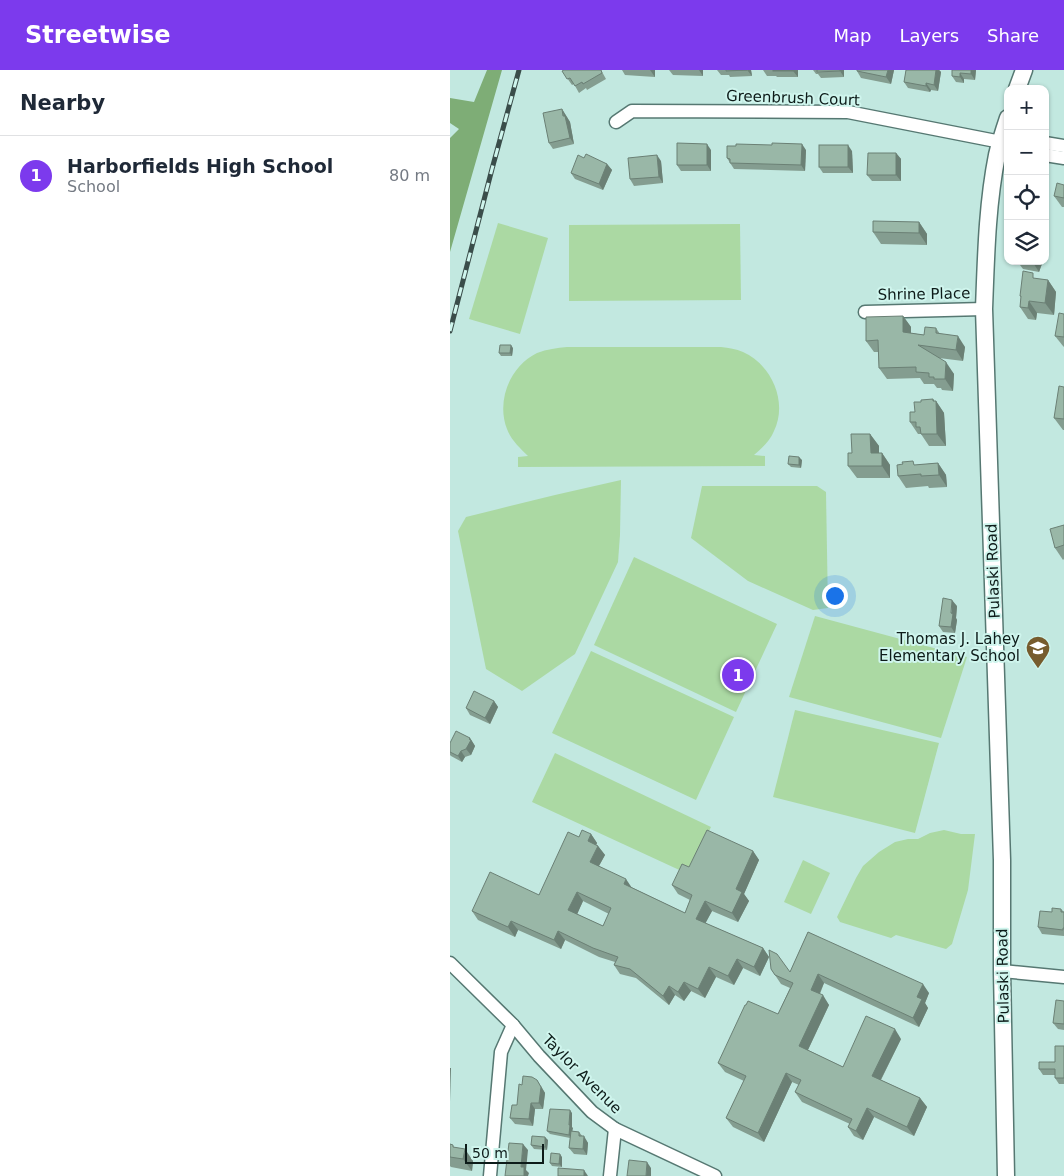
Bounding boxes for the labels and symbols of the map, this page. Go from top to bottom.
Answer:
street label: Greenbrush Court [726,87,860,109]
street label: Shrine Place [877,284,971,304]
street label: Pulaski Road [982,523,1004,619]
your location [822,583,848,609]
place label: Thomas J. Lahey Elementary School [879,630,1020,665]
school or university icon: Thomas J. Lahey Elementary School [1025,635,1051,669]
pin: 1 [722,656,754,694]
street label: Pulaski Road [993,928,1013,1024]
street label: Taylor Avenue [538,1030,625,1117]
scale bar [465,1141,544,1164]

